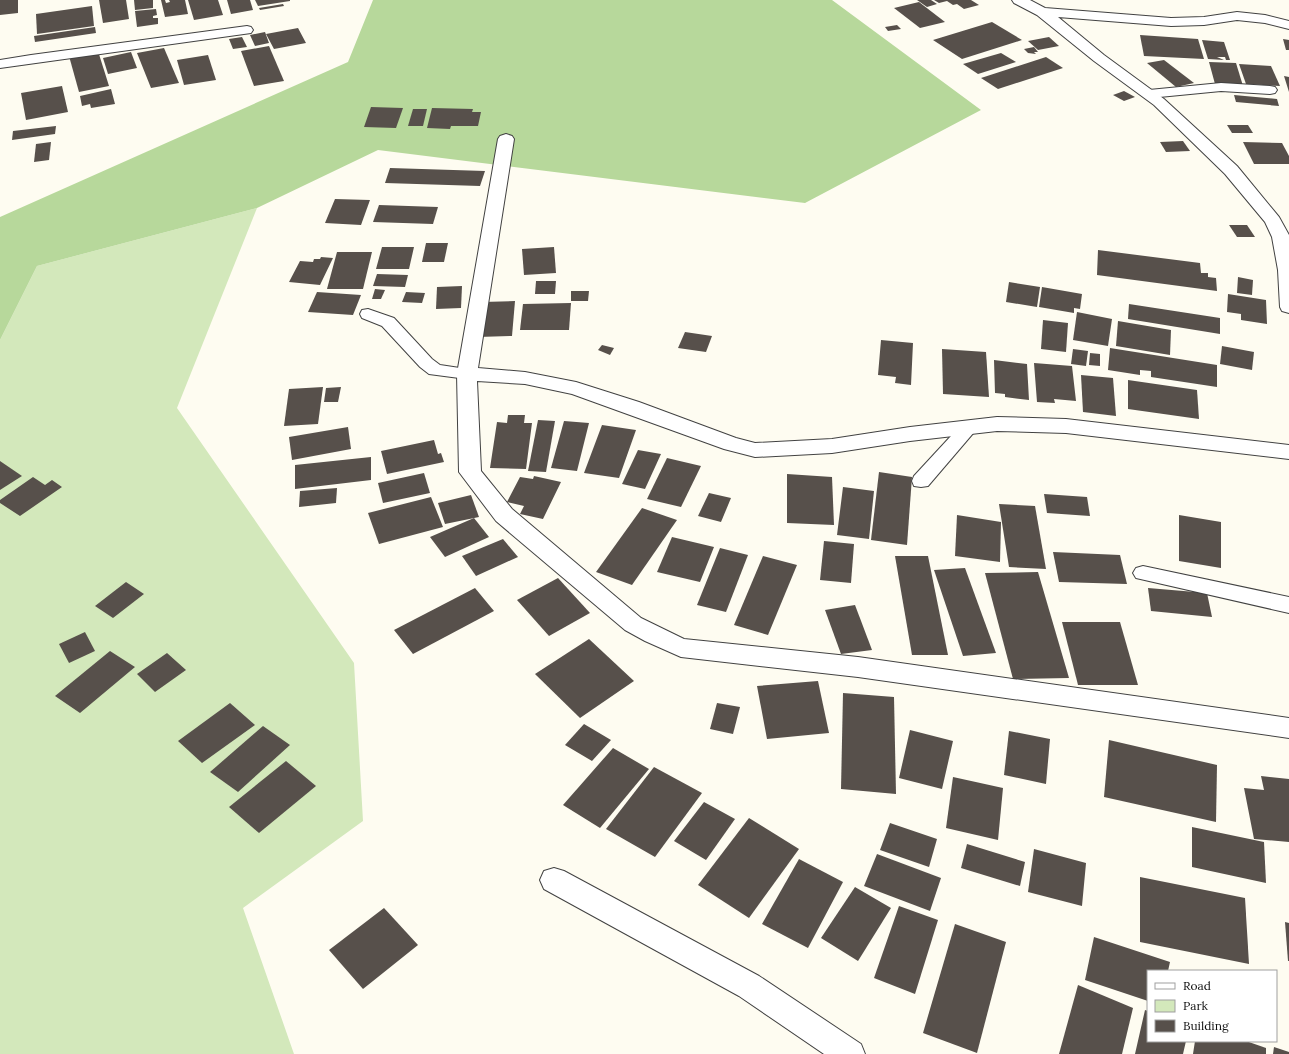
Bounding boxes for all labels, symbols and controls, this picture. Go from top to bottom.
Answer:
legend [1147,970,1277,1042]
text: Road [1183,978,1211,993]
text: Park [1183,998,1209,1013]
text: Building [1183,1018,1229,1033]

